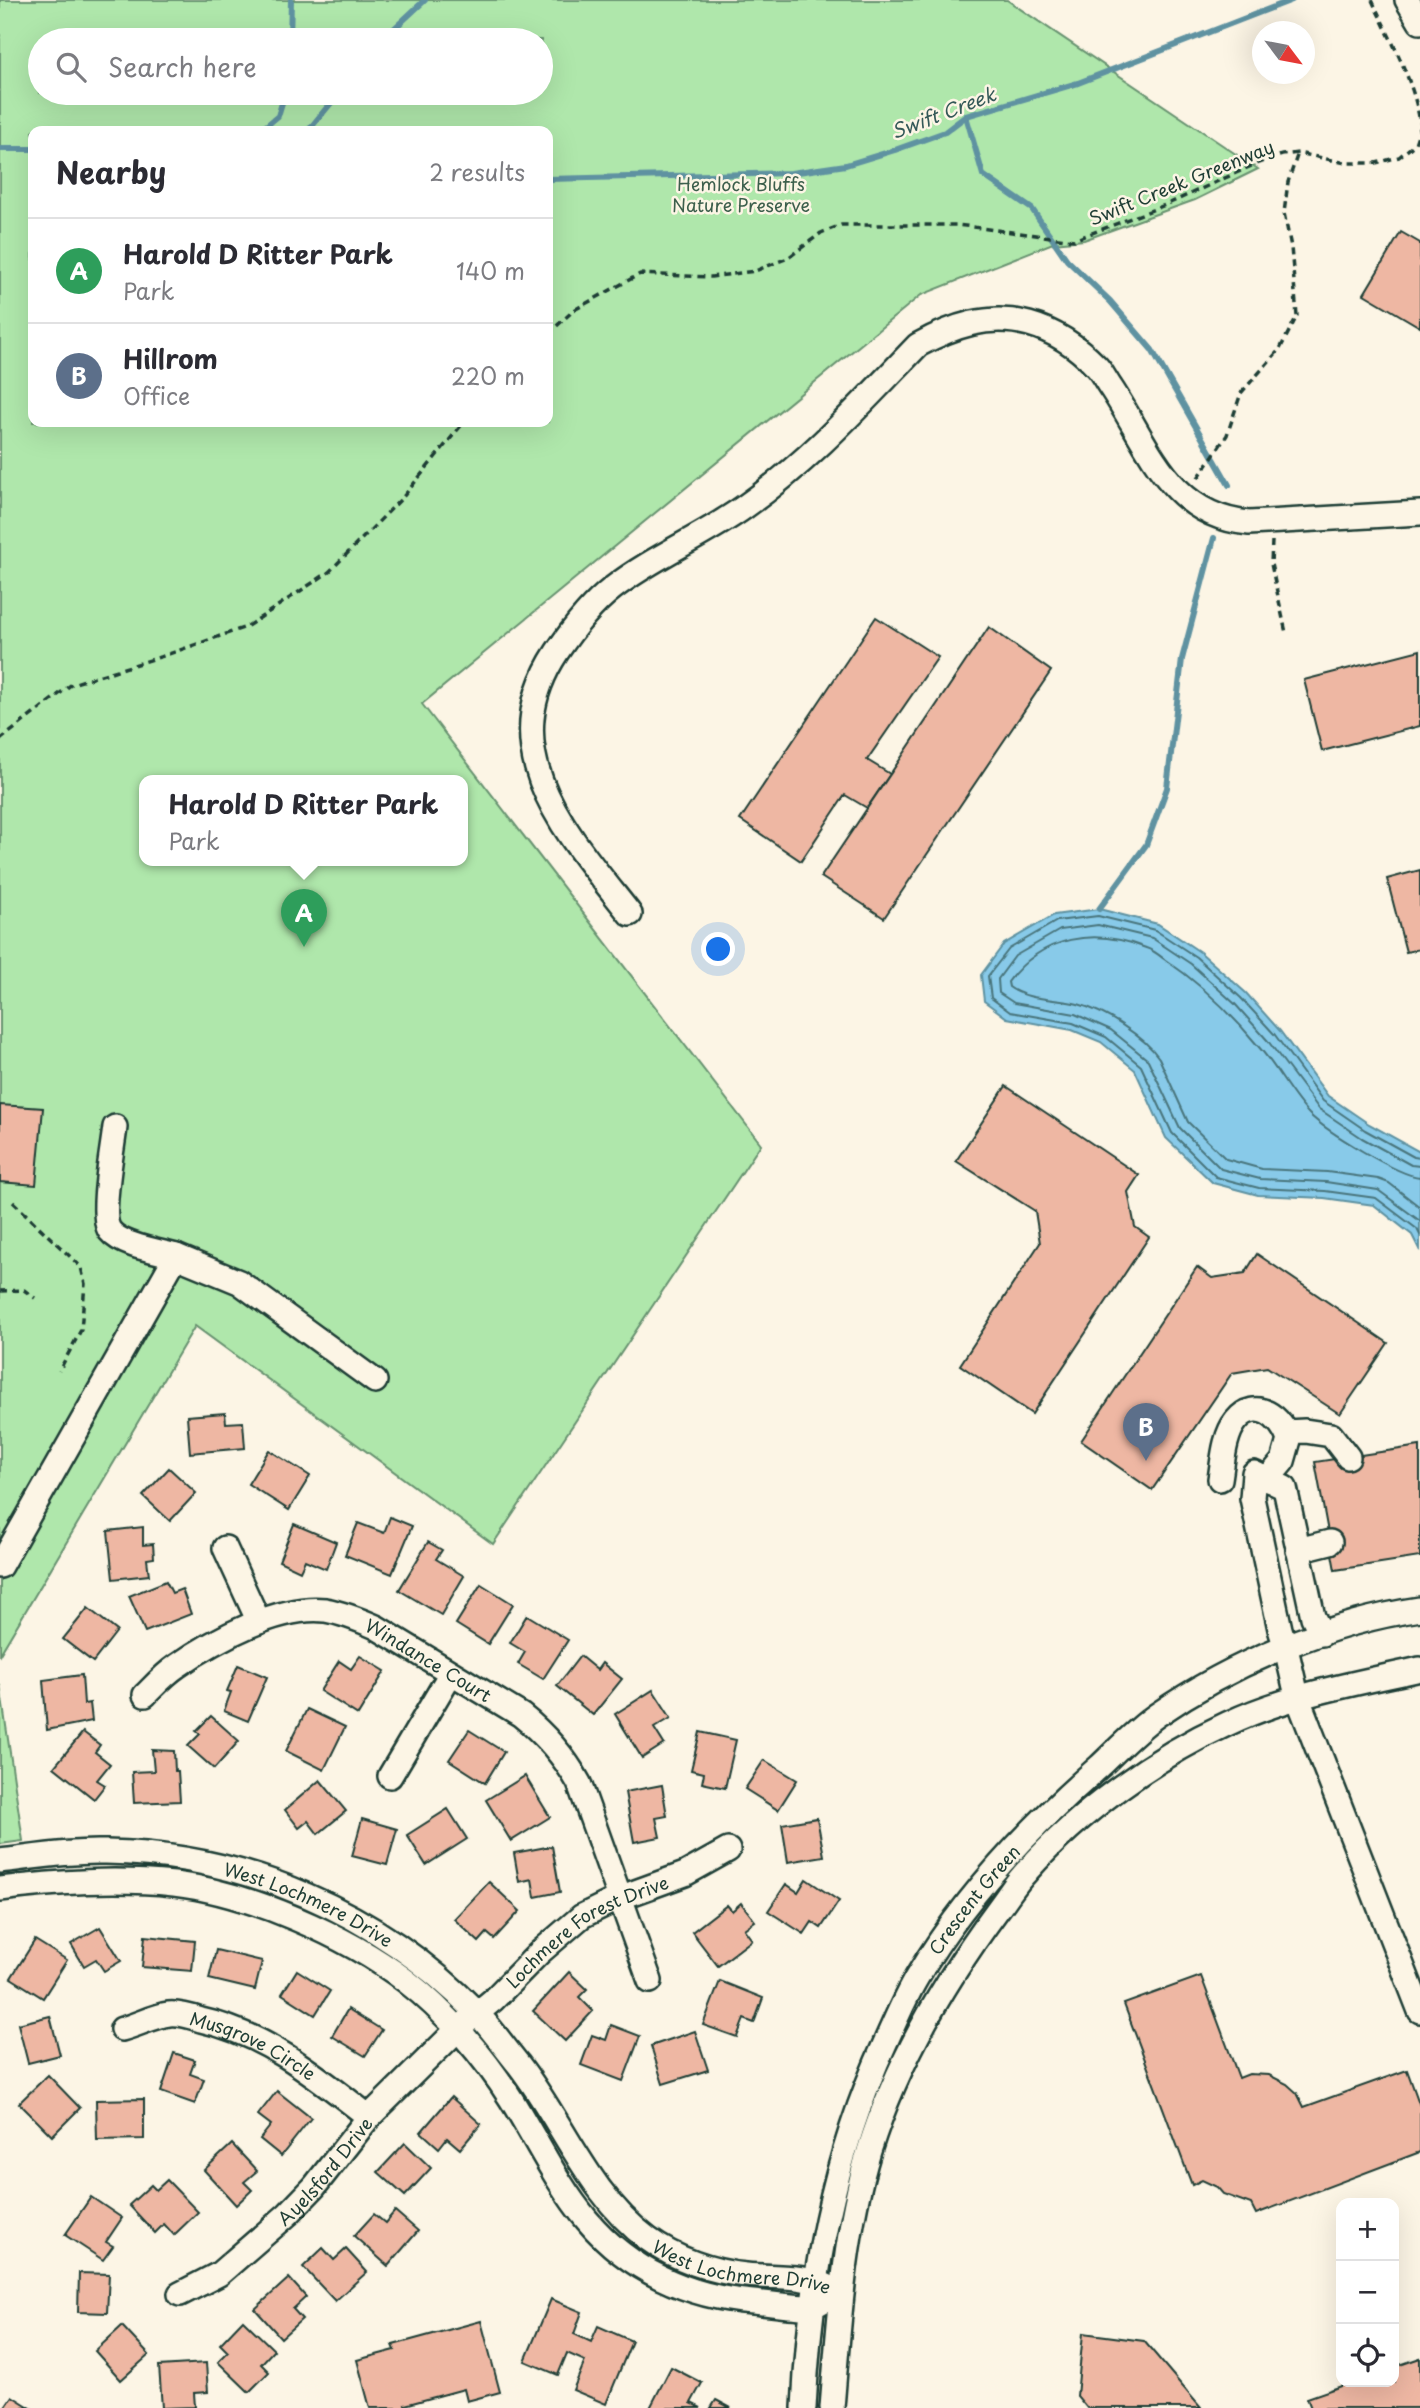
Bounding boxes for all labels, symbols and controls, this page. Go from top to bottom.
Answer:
north arrow [1252,21,1315,84]
search box [28,28,553,105]
text: Search here [108,47,257,86]
icon: search [52,48,90,86]
water label: Swift Creek [887,79,1001,145]
street label: Swift Creek Greenway [1084,133,1278,231]
text: Nearby [56,149,166,194]
text: 2 results [429,154,525,189]
park label: Hemlock Bluffs Nature Preserve [672,170,810,218]
text: Harold D Ritter Park [123,234,393,273]
text: A [70,253,88,288]
text: 140 m [456,253,525,288]
text: Park [123,273,174,308]
text: Hillrom [123,339,218,378]
text: B [71,358,87,393]
text: 220 m [451,358,525,393]
text: Office [123,378,190,413]
popup [139,775,468,866]
text: Harold D Ritter Park [168,784,439,823]
text: Park [168,823,220,858]
pin: A [281,889,327,947]
your location [701,932,735,966]
pin: B [1123,1403,1169,1461]
street label: Windance Court [362,1611,497,1708]
street label: Crescent Green [921,1838,1026,1960]
street label: West Lochmere Drive [221,1854,399,1953]
street label: Lochmere Forest Drive [499,1868,672,1993]
street label: Musgrove Circle [187,2004,322,2086]
street label: Ayelsford Drive [271,2110,378,2231]
map controls [1336,2198,1399,2387]
button: + [1336,2198,1399,2261]
street label: West Lochmere Drive [648,2232,836,2300]
button: − [1336,2261,1399,2324]
button: locate [1336,2324,1399,2387]

